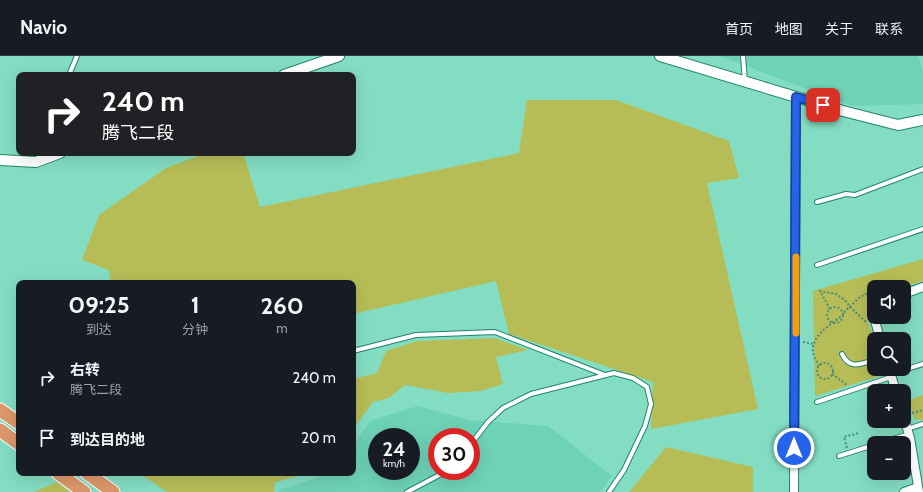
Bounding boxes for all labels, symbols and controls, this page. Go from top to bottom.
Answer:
text: Navio [20,16,67,39]
text: 首页 [725,20,753,38]
text: 地图 [775,20,803,38]
text: 关于 [825,20,853,38]
text: 联系 [875,20,903,38]
text: 240 m [102,84,185,118]
icon: right [36,88,88,140]
pin [806,88,840,122]
icon: arrive [812,94,834,116]
text: 腾飞二段 [102,122,174,144]
map controls [867,280,911,480]
button: sound [867,280,911,324]
text: 09:25 [68,290,130,319]
text: 1 [191,290,200,319]
text: 260 [260,291,304,320]
text: m [276,320,288,336]
text: 到达 [86,321,112,337]
text: 分钟 [182,321,208,337]
button: search [867,332,911,376]
text: 右转 [70,361,100,379]
icon: right [36,367,58,389]
text: 240 m [292,369,336,387]
text: 腾飞二段 [70,381,122,397]
button: + [867,384,911,428]
icon: arrive [36,427,58,449]
position arrow [773,427,815,469]
speed limit sign: 30 [428,428,480,480]
text: 20 m [301,429,336,447]
text: 到达目的地 [70,431,145,449]
button: − [867,436,911,480]
text: 24 [383,437,406,461]
text: km/h [383,457,405,470]

